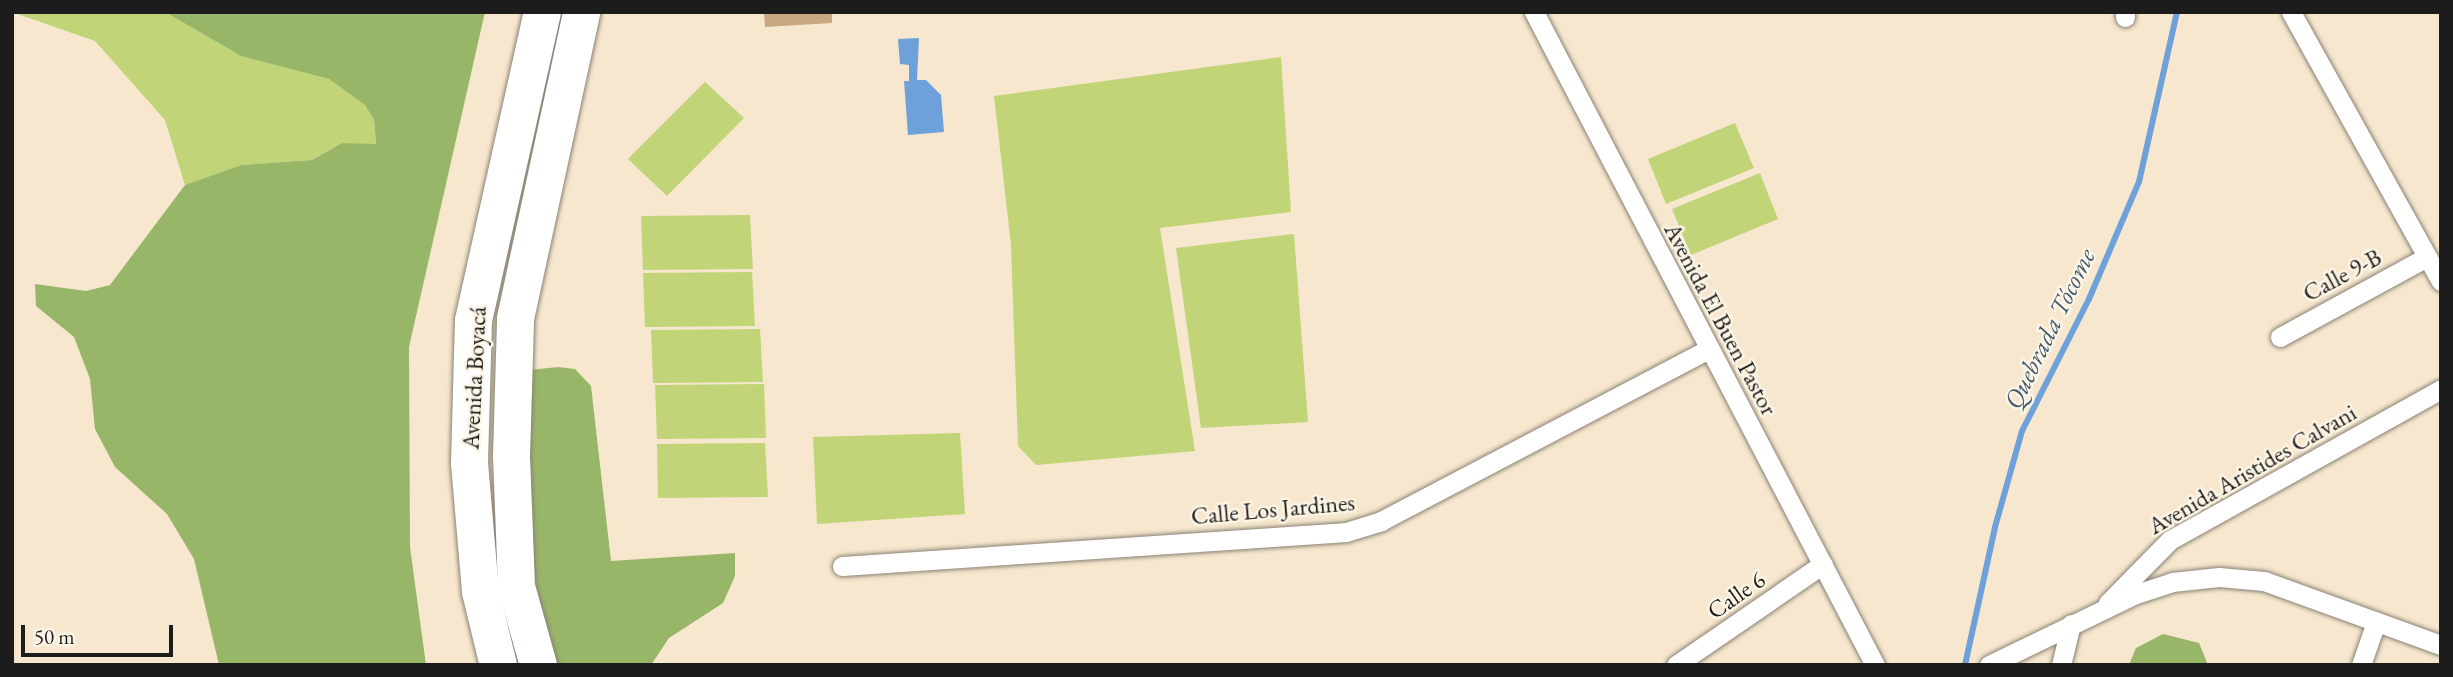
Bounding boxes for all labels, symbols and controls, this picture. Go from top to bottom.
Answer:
street label: Avenida El Buen Pastor [1658,218,1784,420]
street label: Calle 9-B [2298,242,2386,308]
water label: Quebrada Tócome [1998,244,2102,414]
street label: Avenida Boyacá [456,306,492,450]
street label: Avenida Aristides Calvani [2143,398,2361,540]
street label: Calle Los Jardines [1190,487,1356,531]
street label: Calle 6 [1702,565,1770,625]
scale bar [24,610,177,654]
text: 50 m [34,623,75,650]

